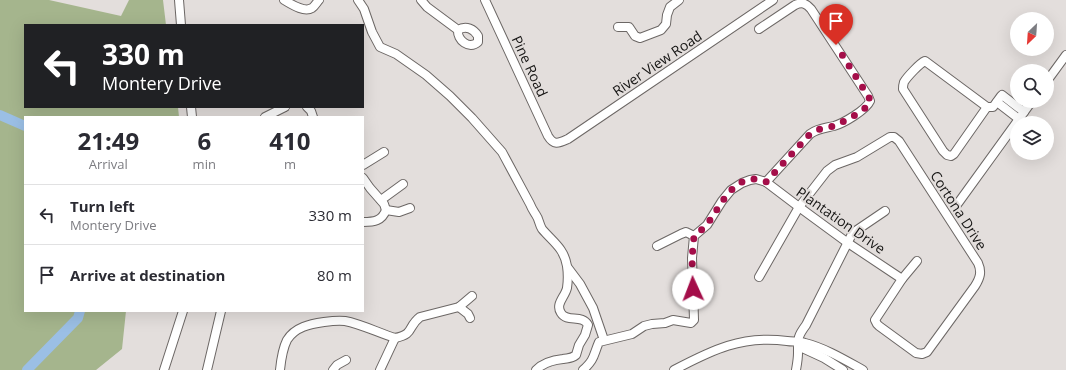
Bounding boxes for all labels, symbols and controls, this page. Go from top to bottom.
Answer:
pin [819,4,853,45]
icon: arrive [825,10,847,32]
north arrow [1010,12,1054,56]
map controls [1010,12,1054,160]
street label: River View Road [609,26,705,100]
street label: Pine Road [508,32,552,100]
text: 330 m [102,35,185,73]
icon: left [36,40,88,92]
button: search [1010,64,1054,108]
text: Montery Drive [102,71,222,95]
button: layers [1010,116,1054,160]
text: 21:49 [77,124,139,157]
text: 6 [197,124,211,157]
text: 410 [269,124,311,157]
text: Arrival [89,155,128,173]
text: min [193,155,216,173]
text: m [284,155,296,173]
street label: Cortona Drive [926,167,992,253]
street label: Plantation Drive [793,182,889,258]
text: Turn left [70,196,135,216]
icon: left [36,204,58,226]
text: 330 m [308,205,352,225]
text: Montery Drive [70,216,156,234]
icon: arrive [36,264,58,286]
text: Arrive at destination [70,265,225,285]
text: 80 m [317,265,352,285]
position arrow [672,268,714,310]

